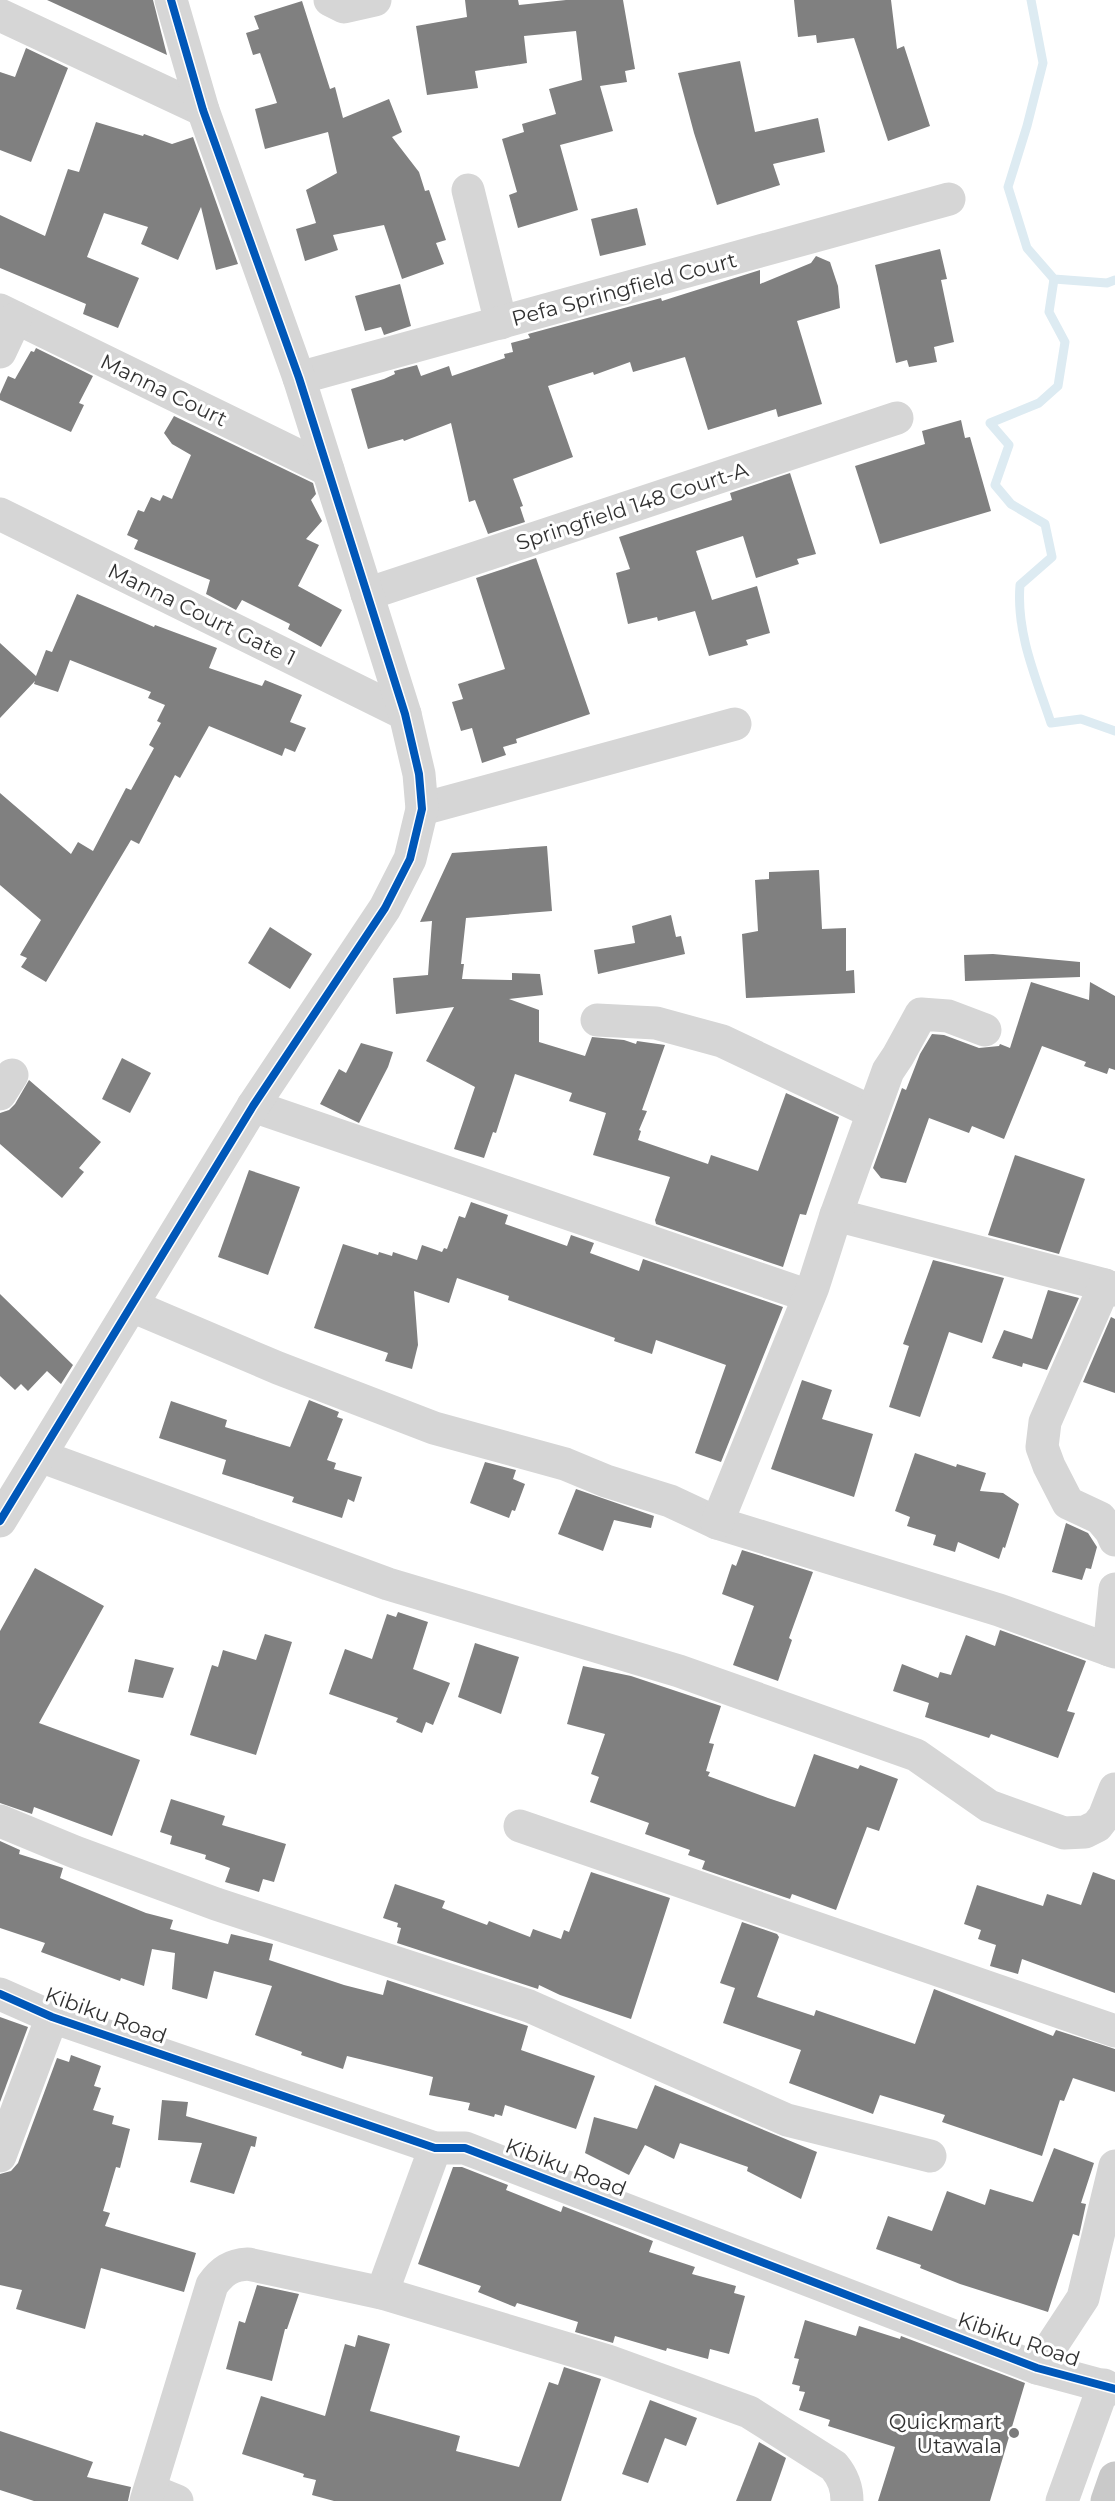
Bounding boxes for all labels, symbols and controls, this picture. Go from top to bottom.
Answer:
street label: Pefa Springfield Court [509,247,739,331]
street label: Manna Court [97,349,231,431]
street label: Springfield 148 Court-A [513,456,752,555]
street label: Manna Court Gate 1 [104,558,300,670]
street label: Kibiku Road [42,1981,170,2049]
street label: Kibiku Road [502,2133,630,2201]
street label: Kibiku Road [955,2306,1083,2372]
place label: Quickmart Utawala [889,2409,1002,2458]
marker: Quickmart Utawala [1007,2426,1021,2440]

